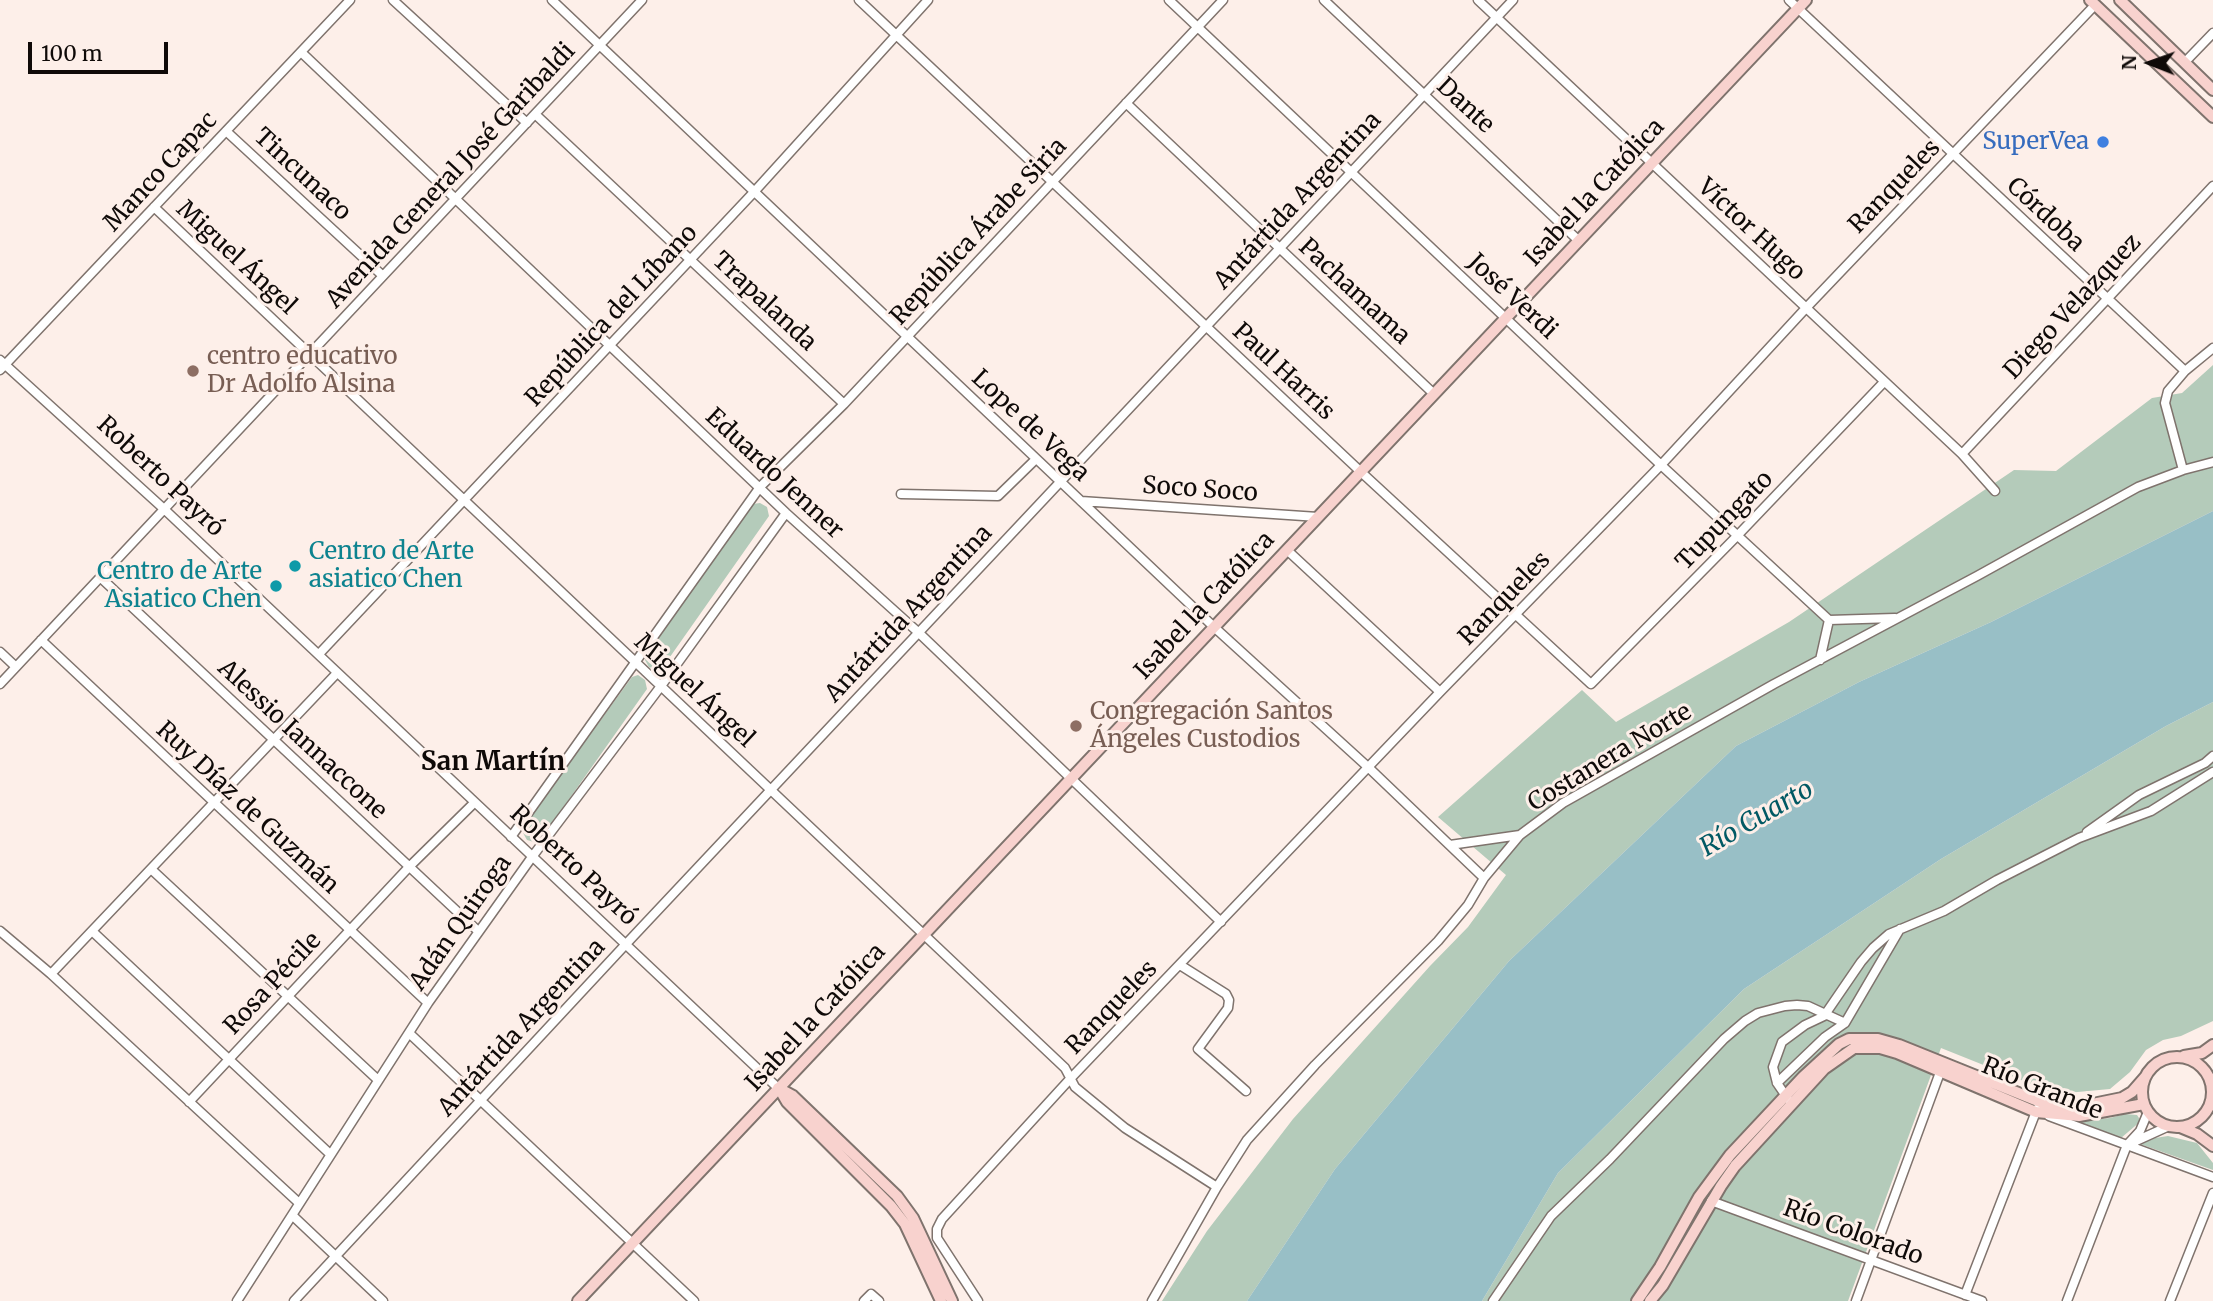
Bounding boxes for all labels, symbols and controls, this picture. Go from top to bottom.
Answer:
scale bar [32,28,172,72]
north arrow [2115,28,2185,98]
street label: Avenida General José Garibaldi [320,37,582,315]
text: 100 m [41,40,103,67]
text: N [2117,55,2141,70]
street label: Dante [1430,72,1500,140]
street label: Manco Capac [98,106,224,238]
street label: Antártida Argentina [1208,106,1388,296]
street label: Isabel la Católica [1519,113,1671,273]
street label: Tincunaco [247,123,357,227]
place label: SuperVea [1982,128,2089,156]
street label: República Árabe Siria [885,133,1073,331]
street label: Ranqueles [1843,134,1947,240]
marker: SuperVea [2095,134,2111,150]
street label: Córdoba [2000,172,2090,258]
street label: Víctor Hugo [1691,173,1811,287]
street label: Miguel Ángel [170,195,302,321]
street label: República del Líbano [520,219,704,413]
street label: Diego Velazquez [1999,229,2147,385]
street label: Pachamama [1292,233,1416,351]
street label: Trapalanda [706,247,822,357]
street label: José Verdi [1461,248,1563,346]
street label: Paul Harris [1226,317,1340,427]
place label: centro educativo Dr Adolfo Alsina [207,343,398,399]
marker: centro educativo Dr Adolfo Alsina [185,363,201,379]
street label: Lope de Vega [965,364,1095,488]
street label: Eduardo Jenner [699,403,849,545]
street label: Roberto Payró [91,411,229,543]
street label: Tupungato [1671,465,1779,577]
street label: Soco Soco [1141,472,1259,508]
street label: Antártida Argentina [819,519,999,709]
street label: Isabel la Católica [1129,526,1281,686]
place label: Centro de Arte asiatico Chen [309,538,474,594]
street label: Ranqueles [1453,546,1557,652]
place label: Centro de Arte Asiatico Chen [97,558,262,614]
marker: Centro de Arte asiatico Chen [287,558,303,574]
marker: Centro de Arte Asiatico Chen [268,578,284,594]
street label: Miguel Ángel [628,628,760,754]
street label: Alessio Iannaccone [212,654,392,826]
place label: Congregación Santos Ángeles Custodios [1090,698,1333,754]
street label: Costanera Norte [1523,698,1697,818]
street label: Ruy Díaz de Guzmán [150,716,344,900]
marker: Congregación Santos Ángeles Custodios [1068,718,1084,734]
district label: San Martín [421,747,565,779]
water label: Río Cuarto [1695,774,1819,864]
street label: Roberto Payró [504,800,642,932]
street label: Adán Quiroga [404,850,518,996]
street label: Rosa Pécile [218,927,328,1041]
street label: Antártida Argentina [432,933,612,1123]
street label: Isabel la Católica [740,938,892,1098]
street label: Ranqueles [1060,955,1164,1061]
street label: Río Grande [1977,1052,2107,1126]
street label: Río Colorado [1779,1194,1927,1272]

